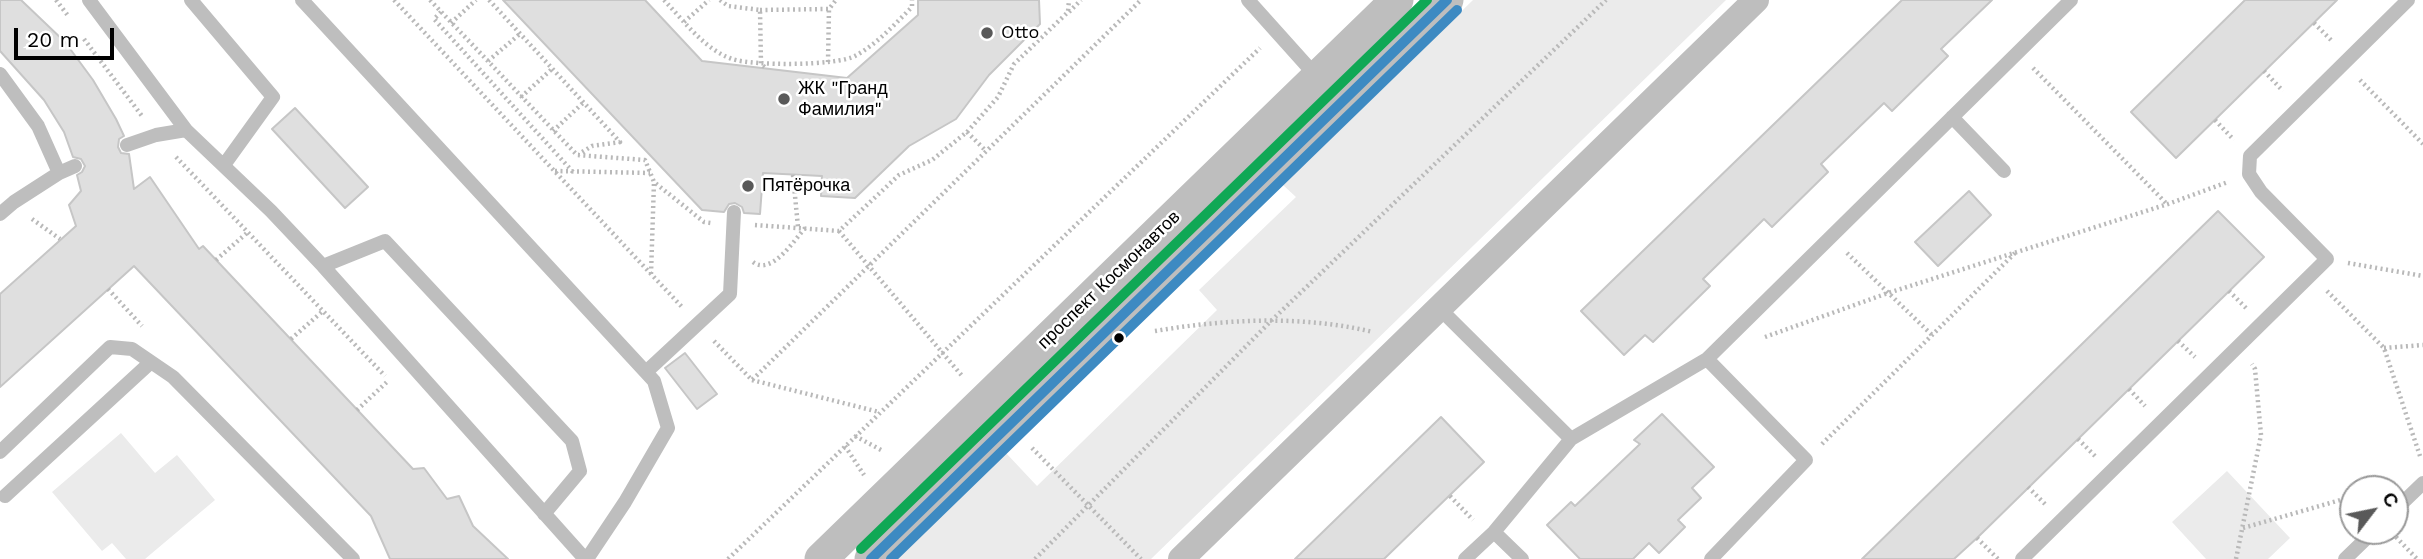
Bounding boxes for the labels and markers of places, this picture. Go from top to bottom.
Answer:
place label: Otto [1001,22,1039,44]
marker: Otto [979,25,995,41]
place label: ЖК "Гранд Фамилия" [798,78,888,120]
marker: ЖК "Гранд Фамилия" [776,91,792,107]
place label: Пятёрочка [762,175,850,197]
marker: Пятёрочка [740,178,756,194]
unlabelled marker [1112,331,1126,345]

